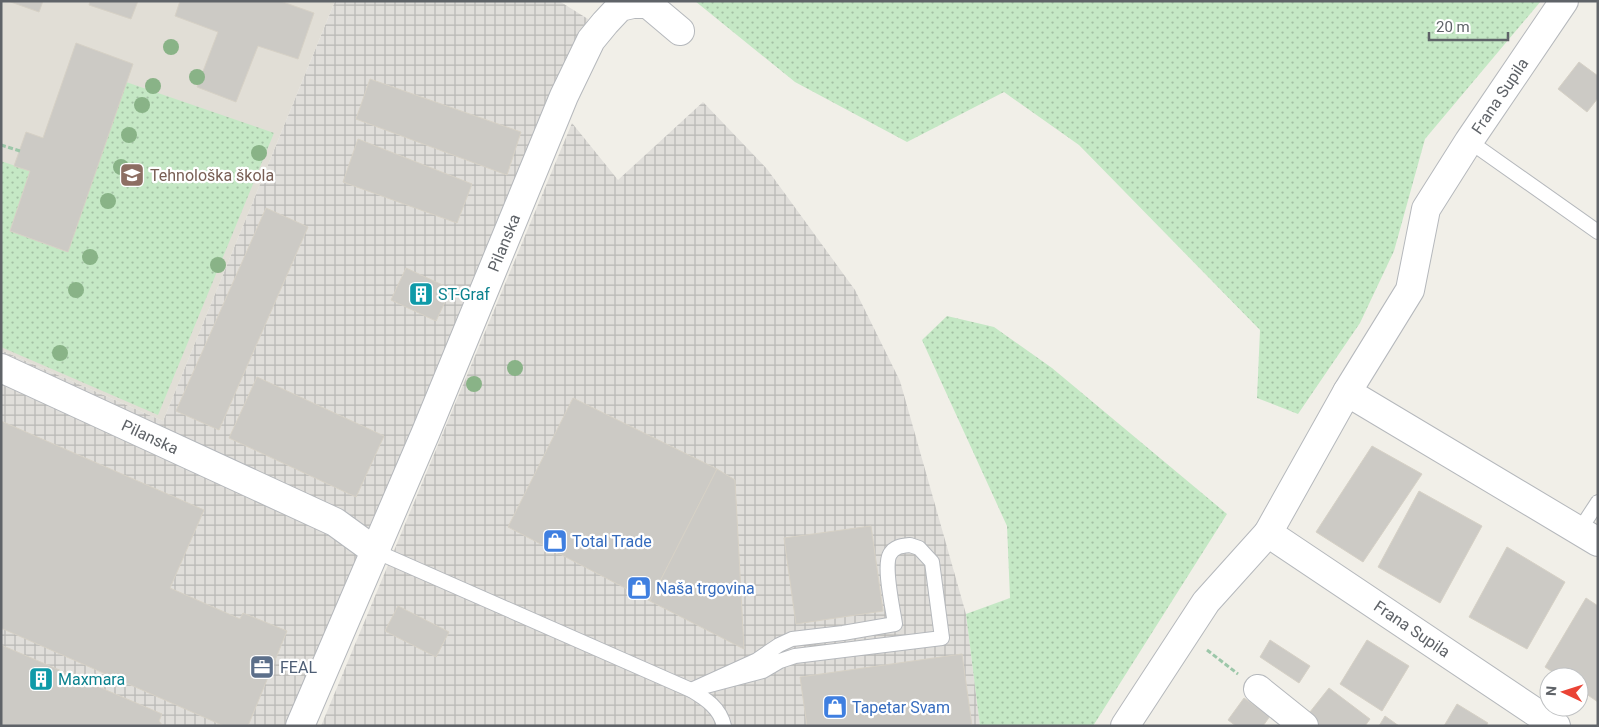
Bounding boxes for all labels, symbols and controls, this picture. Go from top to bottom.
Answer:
scale bar [1429,10,1508,42]
text: 20 m [1436,18,1470,36]
street label: Frana Supila [1468,54,1532,138]
school or university icon: Tehnološka škola [119,162,145,188]
place label: Tehnološka škola [150,166,274,185]
street label: Pilanska [484,211,524,275]
building icon: ST-Graf [408,281,434,307]
place label: ST-Graf [438,285,490,304]
street label: Pilanska [119,416,181,458]
shop icon: Total Trade [542,528,568,554]
place label: Total Trade [572,532,652,551]
shop icon: Naša trgovina [626,575,652,601]
place label: Naša trgovina [656,579,755,598]
street label: Frana Supila [1370,597,1454,661]
office icon: FEAL [249,654,275,680]
place label: FEAL [280,658,317,677]
building icon: Maxmara [28,666,54,692]
north arrow [1539,667,1589,717]
place label: Maxmara [58,670,125,689]
text: N [1543,686,1559,697]
shop icon: Tapetar Svam [822,694,848,720]
place label: Tapetar Svam [852,698,950,717]

